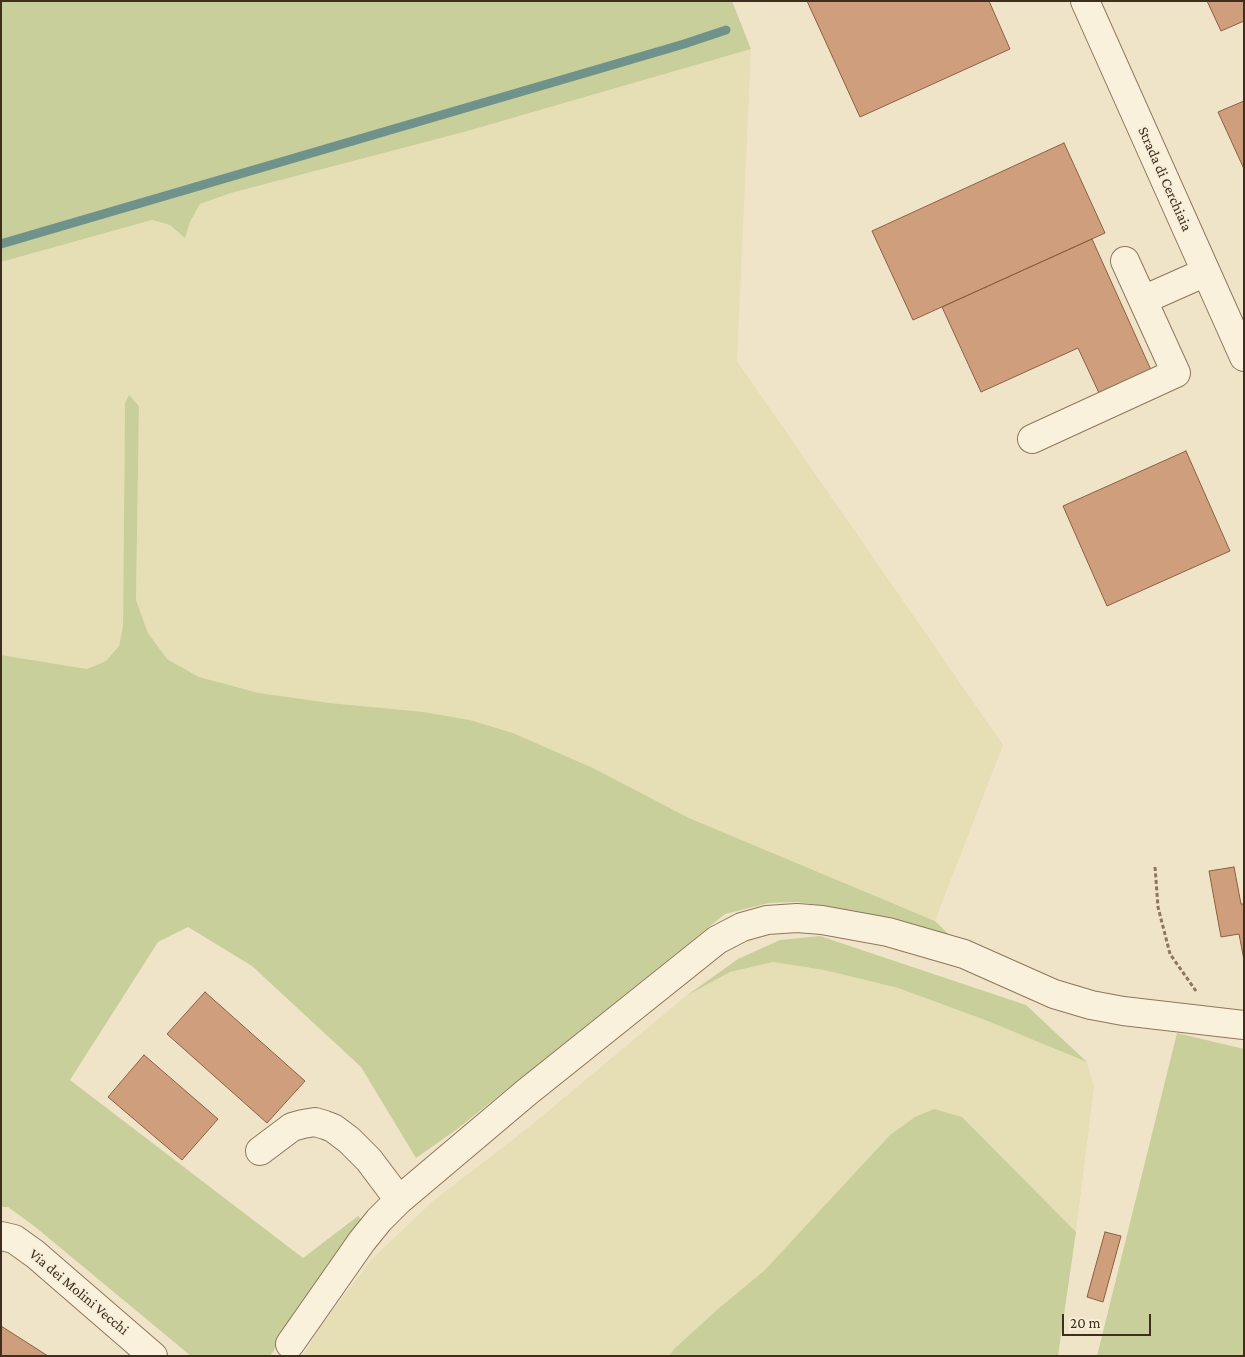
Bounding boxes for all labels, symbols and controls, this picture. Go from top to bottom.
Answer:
street label: Strada di Cerchiaia [1134,124,1196,234]
street label: Via dei Molini Vecchi [25,1245,133,1339]
scale bar [1065,1304,1154,1336]
text: 20 m [1070,1315,1101,1331]

